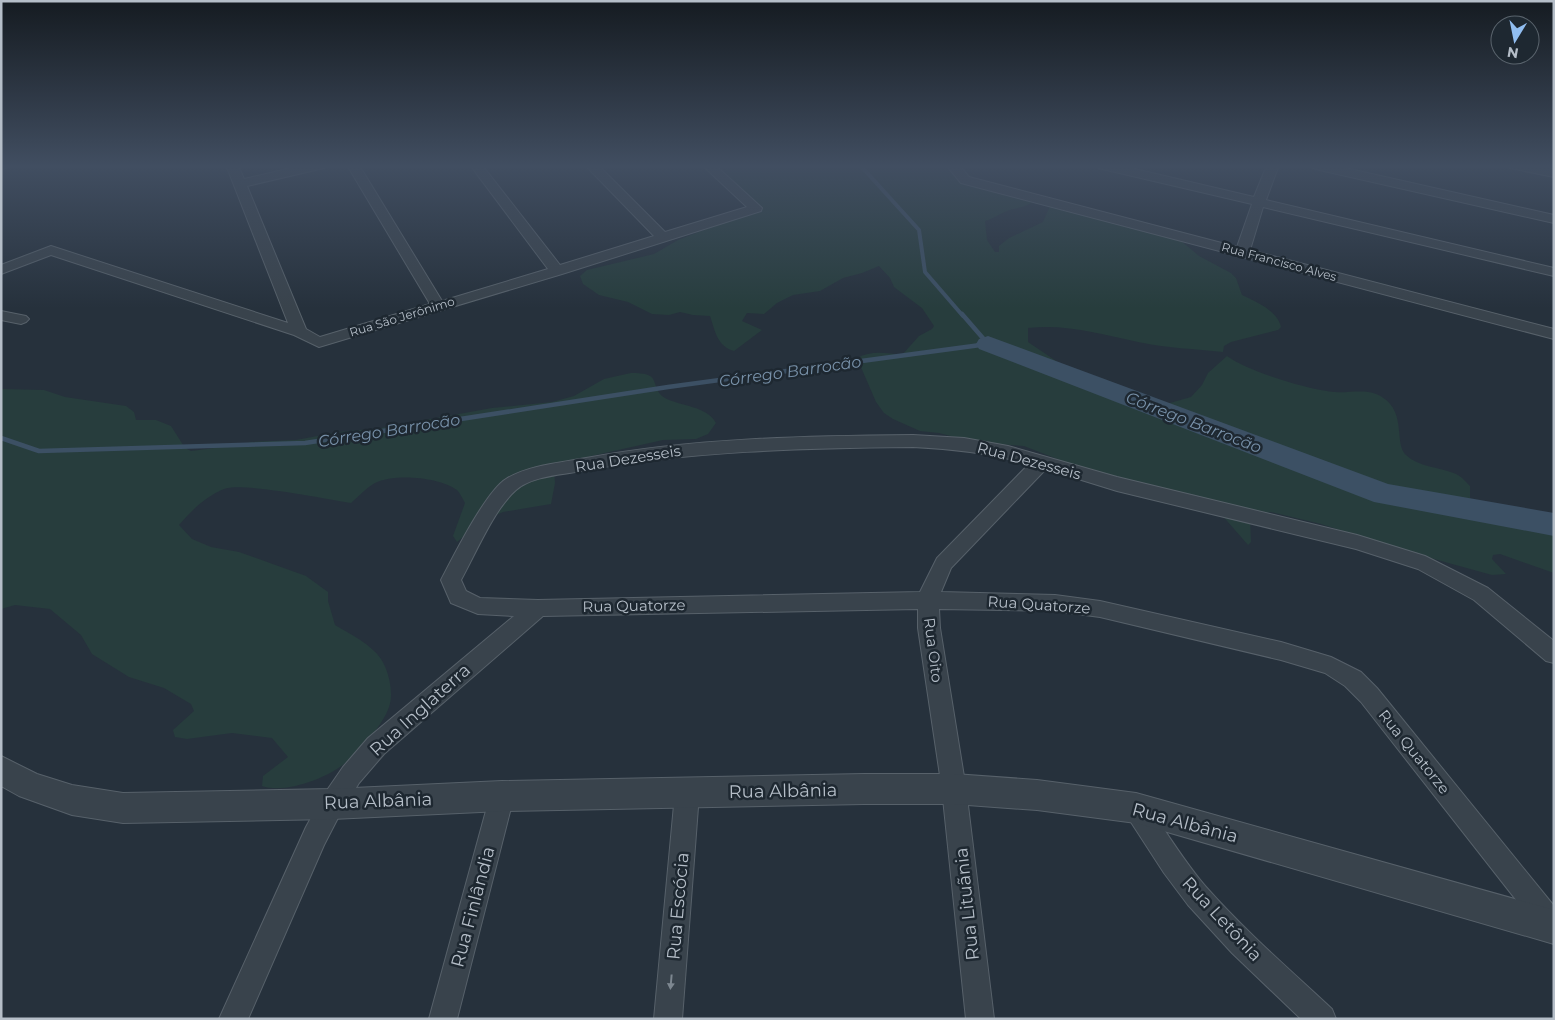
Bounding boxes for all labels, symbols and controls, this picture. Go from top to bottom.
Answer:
north arrow [1490,15,1540,65]
text: N [1506,43,1520,63]
street label: Rua Francisco Alves [1220,239,1338,284]
street label: Rua São Jerônimo [347,293,456,340]
water label: Córrego Barrocão [718,352,863,391]
water label: Córrego Barrocão [1123,388,1264,457]
water label: Córrego Barrocão [317,410,462,451]
street label: Rua Dezesseis [975,438,1083,484]
street label: Rua Dezesseis [574,441,682,476]
street label: Rua Quatorze [987,591,1091,618]
street label: Rua Quatorze [582,595,686,616]
street label: Rua Oito [920,616,947,684]
street label: Rua Inglaterra [365,659,475,761]
street label: Rua Quatorze [1375,706,1454,798]
street label: Rua Albânia [729,779,837,803]
street label: Rua Albânia [323,788,433,814]
street label: Rua Albânia [1130,798,1240,848]
street label: Rua Finlândia [446,844,500,970]
street label: Rua Lituãnia [950,846,984,962]
street label: Rua Escócia [662,851,694,961]
street label: Rua Letônia [1177,872,1267,966]
one-way arrow [667,974,675,990]

